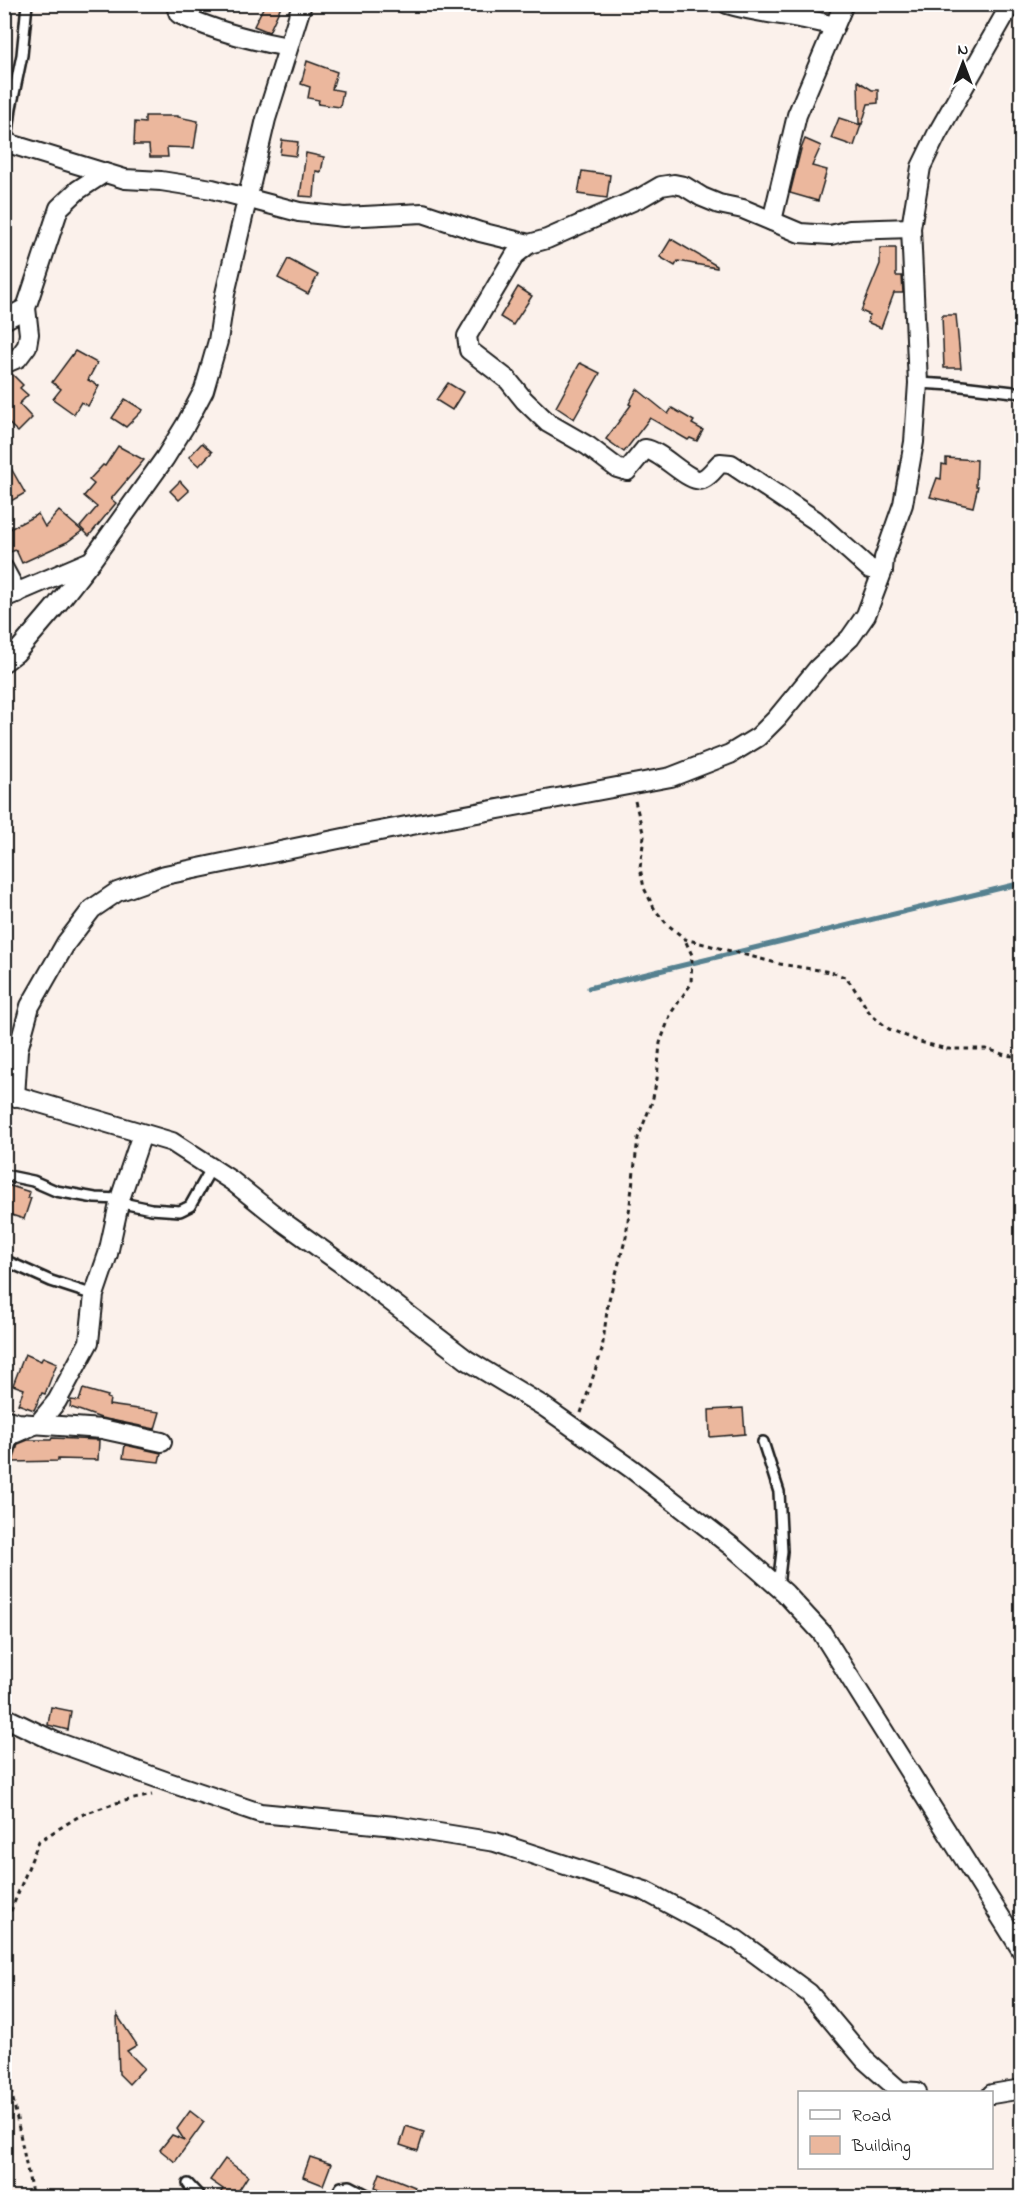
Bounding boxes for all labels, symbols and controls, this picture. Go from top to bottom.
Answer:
north arrow [933,33,993,93]
text: N [958,38,969,62]
legend [798,2091,993,2169]
text: Road [852,2104,891,2130]
text: Building [851,2134,911,2161]

